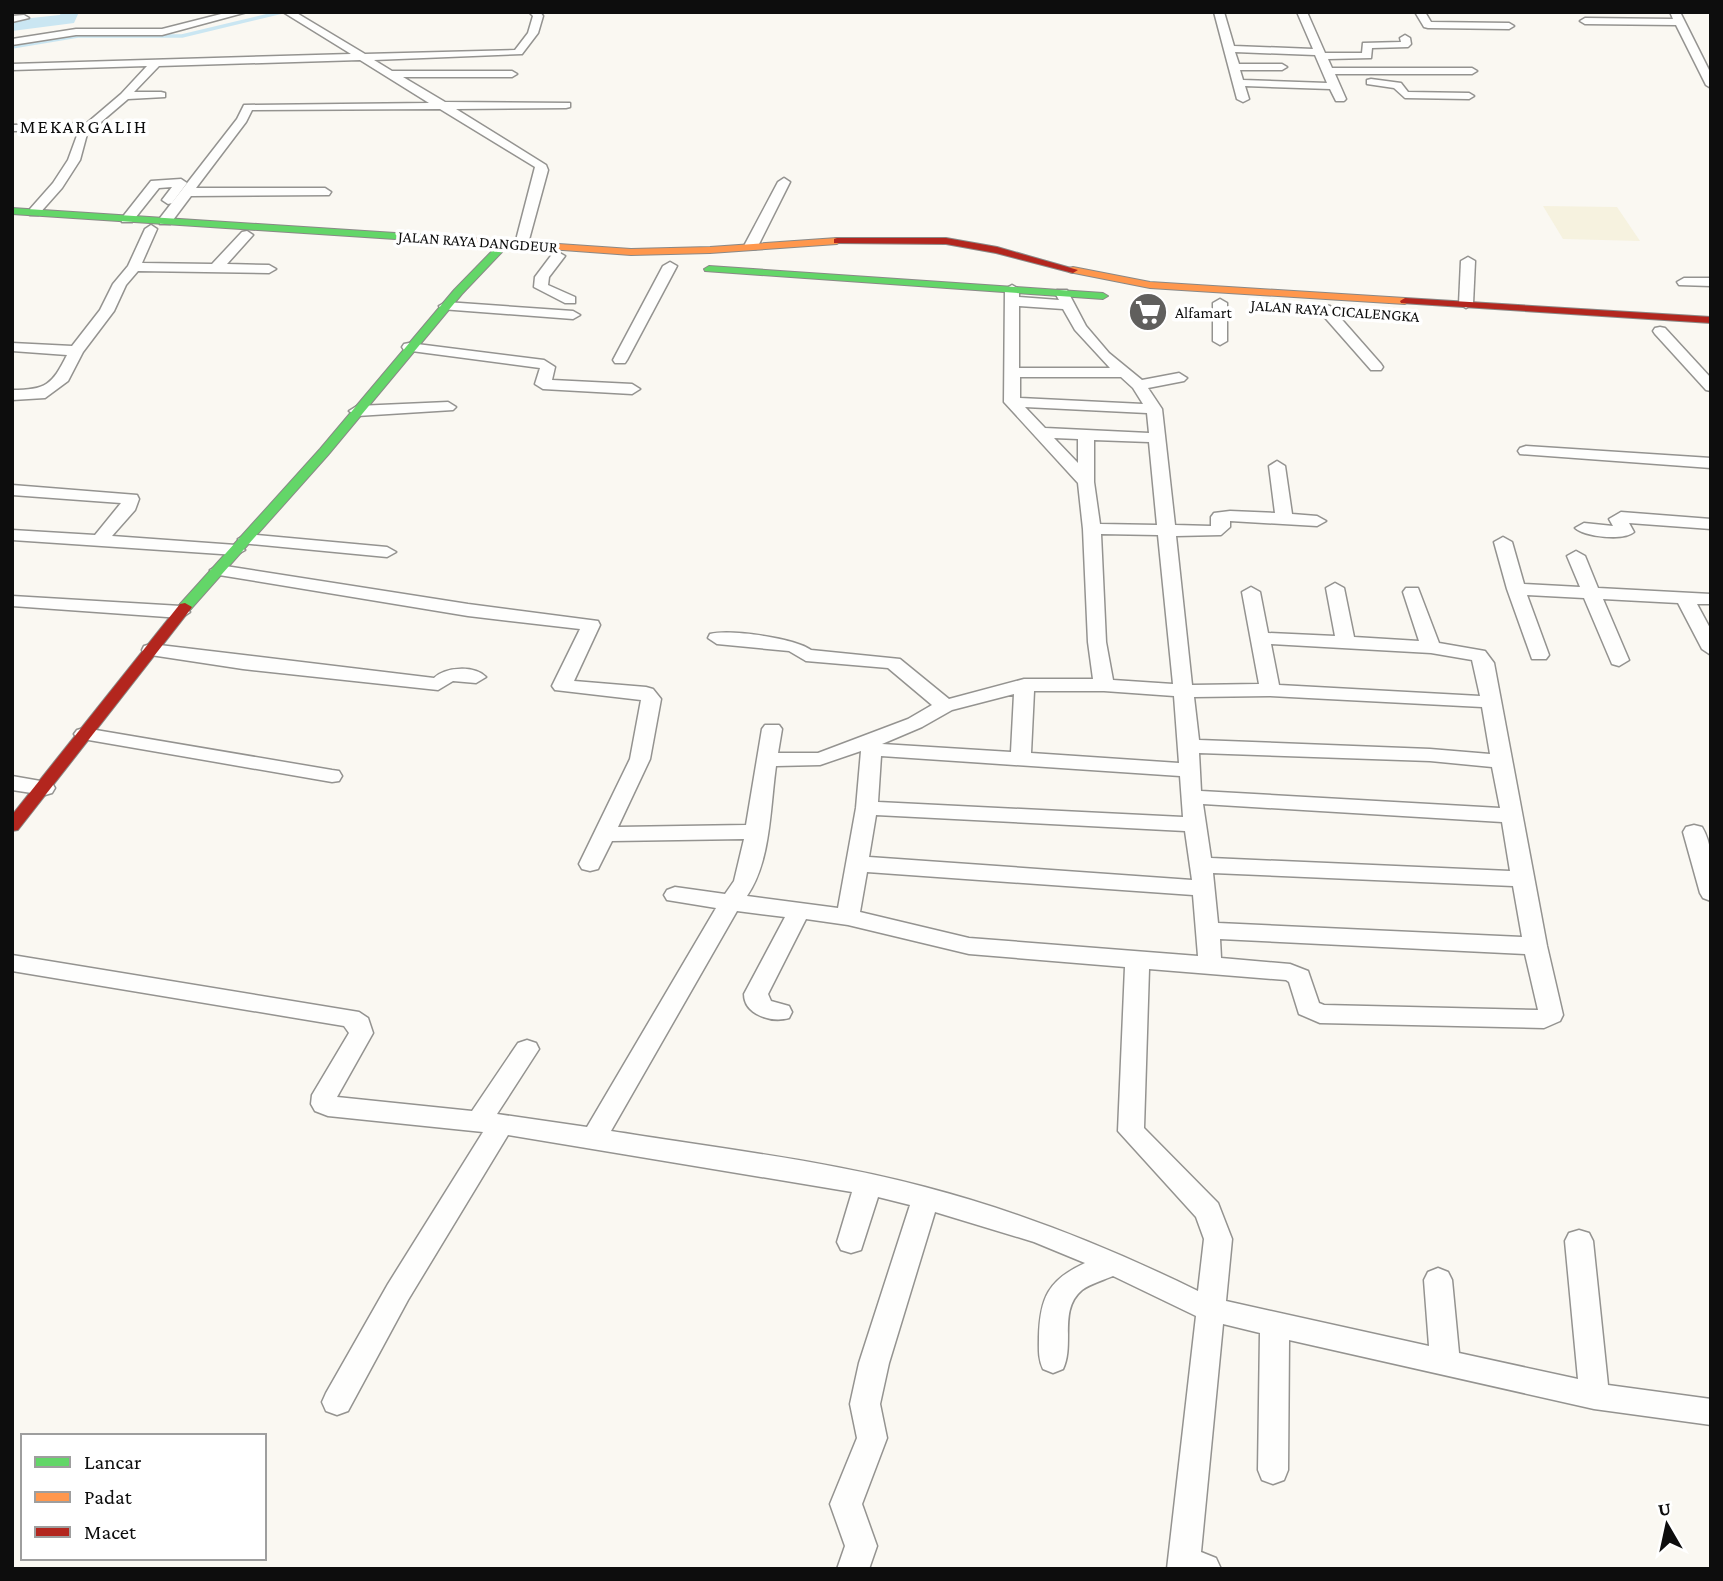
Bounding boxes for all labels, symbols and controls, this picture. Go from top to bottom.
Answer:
district label: MEKARGALIH [20,116,148,137]
street label: JALAN RAYA DANGDEUR [395,227,559,257]
supermarket icon: Alfamart [1127,291,1169,333]
street label: JALAN RAYA CICALENGKA [1248,296,1421,326]
place label: Alfamart [1175,304,1232,321]
legend [21,1434,266,1560]
text: Lancar [84,1450,142,1474]
text: Padat [84,1485,133,1509]
north arrow [1632,1490,1702,1560]
text: U [1656,1497,1672,1520]
text: Macet [84,1520,137,1544]

